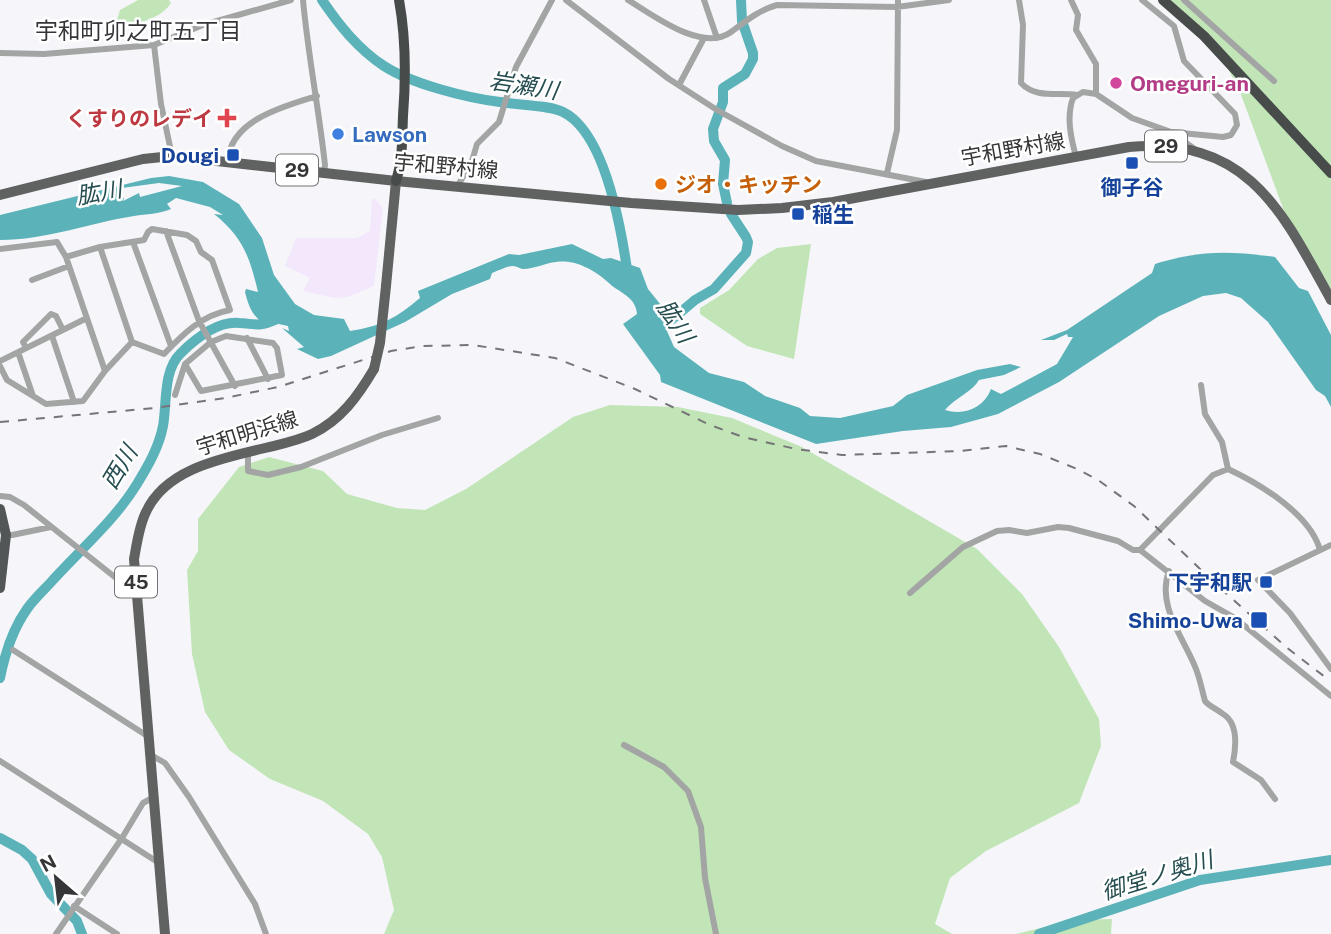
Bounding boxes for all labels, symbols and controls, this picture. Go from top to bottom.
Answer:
district label: 宇和町卯之町五丁目 [35,17,242,44]
water label: 岩瀬川 [488,66,563,104]
place label: Omeguri-an [1130,71,1249,96]
marker: Omeguri-an [1108,75,1124,91]
place label: くすりのレデイ [66,106,213,131]
marker: くすりのレデイ [219,110,235,126]
place label: Lawson [352,122,427,147]
marker: Lawson [330,126,346,142]
street label: 宇和野村線 [959,128,1067,170]
road number: 29 [1145,130,1187,162]
place label: Dougi [161,143,219,168]
marker: Dougi [225,147,241,163]
street label: 宇和野村線 [393,149,499,183]
road number: 29 [276,154,318,186]
marker: 御子谷 [1124,155,1140,171]
place label: ジオ・キッチン [675,172,822,197]
water label: 肱川 [74,174,127,209]
place label: 御子谷 [1101,175,1164,200]
marker: ジオ・キッチン [653,176,669,192]
place label: 稲生 [812,202,854,227]
marker: 稲生 [790,206,806,222]
water label: 肱川 [652,294,701,350]
street label: 宇和明浜線 [193,406,301,460]
water label: 西川 [96,438,144,494]
road number: 45 [115,566,157,597]
place label: 下宇和駅 [1168,570,1252,595]
marker: 下宇和駅 [1258,574,1274,590]
place label: Shimo-Uwa [1128,608,1243,633]
marker: Shimo-Uwa [1249,610,1269,630]
north arrow [21,843,91,913]
water label: 御堂ノ奥川 [1098,844,1219,905]
text: N [36,850,60,876]

